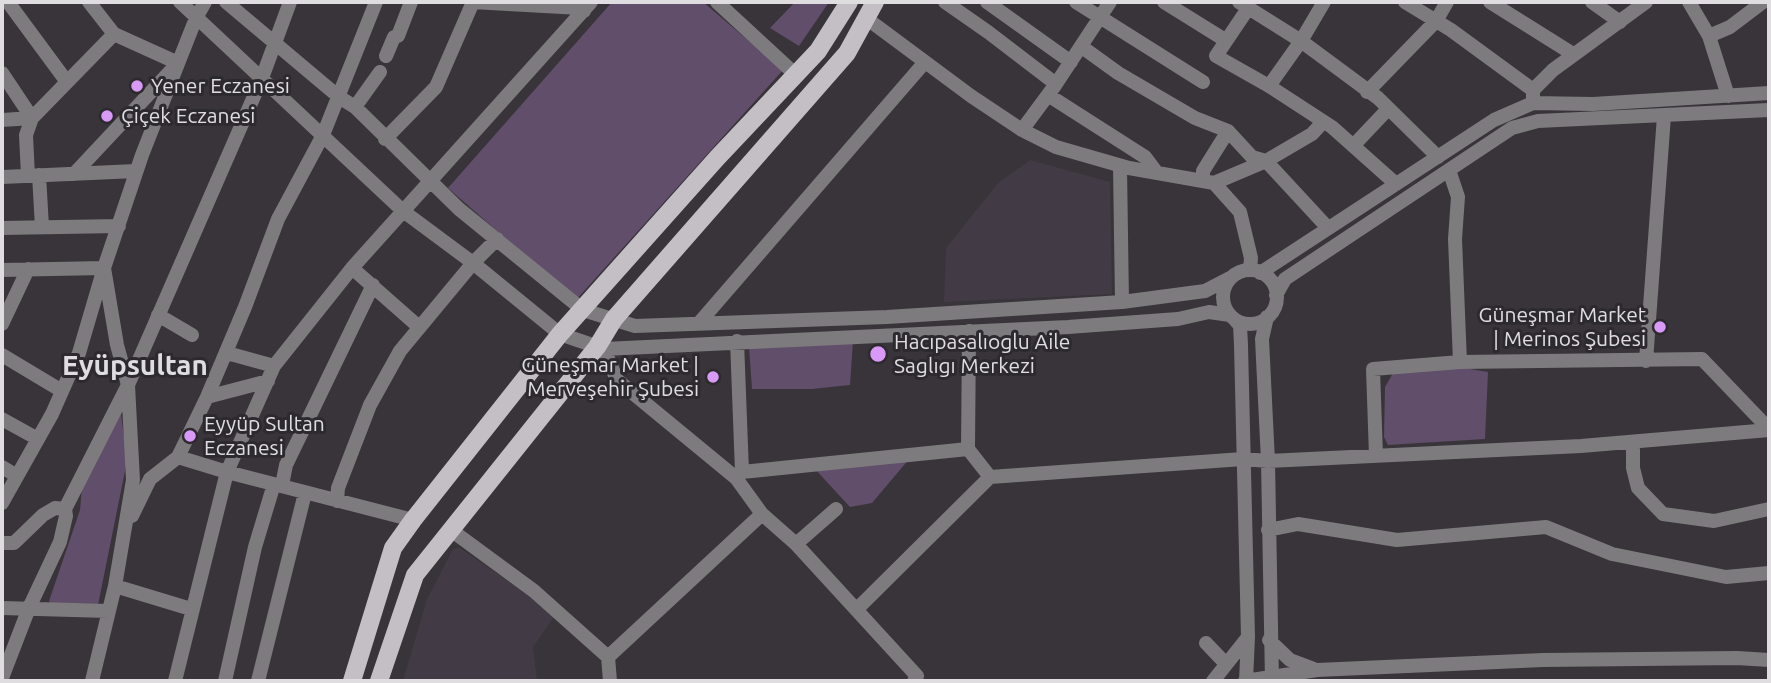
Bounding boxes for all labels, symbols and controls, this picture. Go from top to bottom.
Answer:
place label: Yener Eczanesi [151,73,290,99]
marker: Yener Eczanesi [129,78,145,94]
place label: Çiçek Eczanesi [121,103,255,129]
marker: Çiçek Eczanesi [99,108,115,124]
place label: Güneşmar Market | Merinos Şubesi [1479,302,1646,352]
marker: Güneşmar Market | Merinos Şubesi [1652,319,1668,335]
place label: Hacıpasalıoglu Aile Saglıgı Merkezi [894,329,1070,379]
marker: Hacıpasalıoglu Aile Saglıgı Merkezi [868,344,888,364]
district label: Eyüpsultan [62,349,208,383]
place label: Güneşmar Market | Merveşehir Şubesi [521,352,699,402]
marker: Güneşmar Market | Merveşehir Şubesi [705,369,721,385]
place label: Eyyüp Sultan Eczanesi [204,411,325,461]
marker: Eyyüp Sultan Eczanesi [182,428,198,444]

